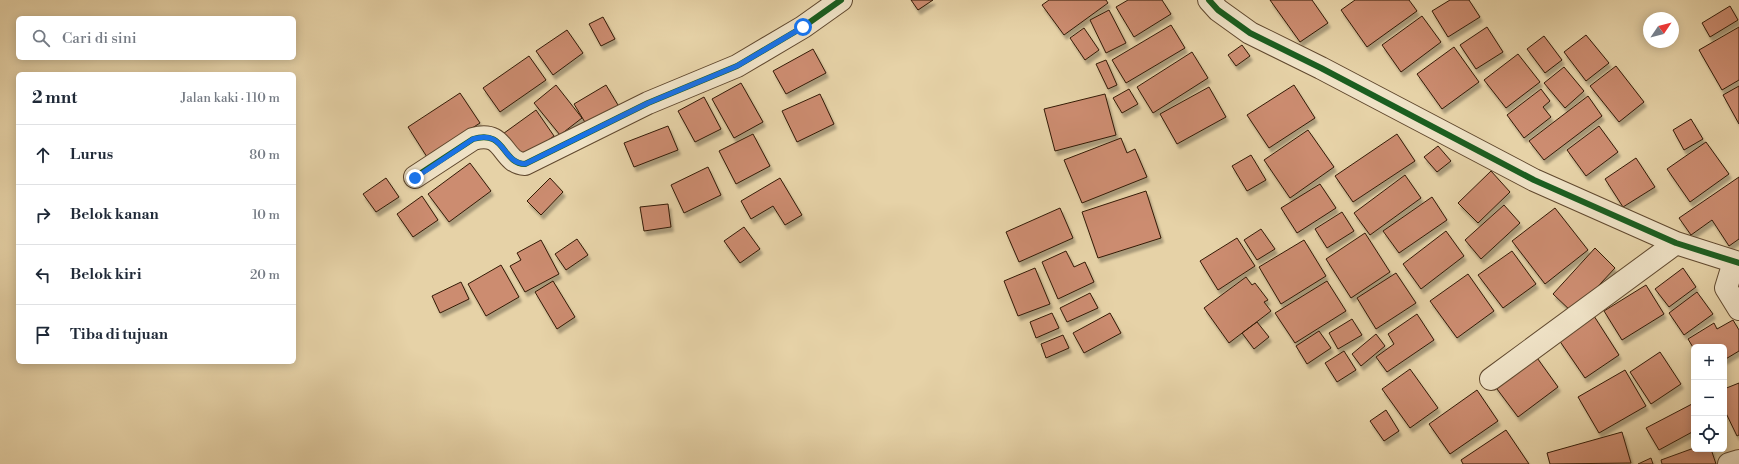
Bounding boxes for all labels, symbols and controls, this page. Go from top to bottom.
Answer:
north arrow [1643,12,1679,48]
search box [16,16,296,60]
route start [794,18,812,36]
icon: search [30,27,52,49]
text: Cari di sini [62,29,137,48]
text: 2 mnt [32,87,77,109]
text: Jalan kaki · 110 m [181,90,280,106]
icon: ahead [32,144,54,166]
text: Lurus [70,145,113,164]
text: 80 m [249,147,280,163]
route end [406,169,424,187]
icon: right [32,204,54,226]
text: Belok kanan [70,205,159,224]
text: 10 m [252,207,280,223]
icon: left [32,264,54,286]
text: Belok kiri [70,265,141,284]
text: 20 m [250,267,280,283]
icon: arrive [32,324,54,346]
text: Tiba di tujuan [70,325,168,344]
map controls [1691,344,1727,452]
button: + [1691,344,1727,380]
button: − [1691,380,1727,416]
button: locate [1691,416,1727,452]

